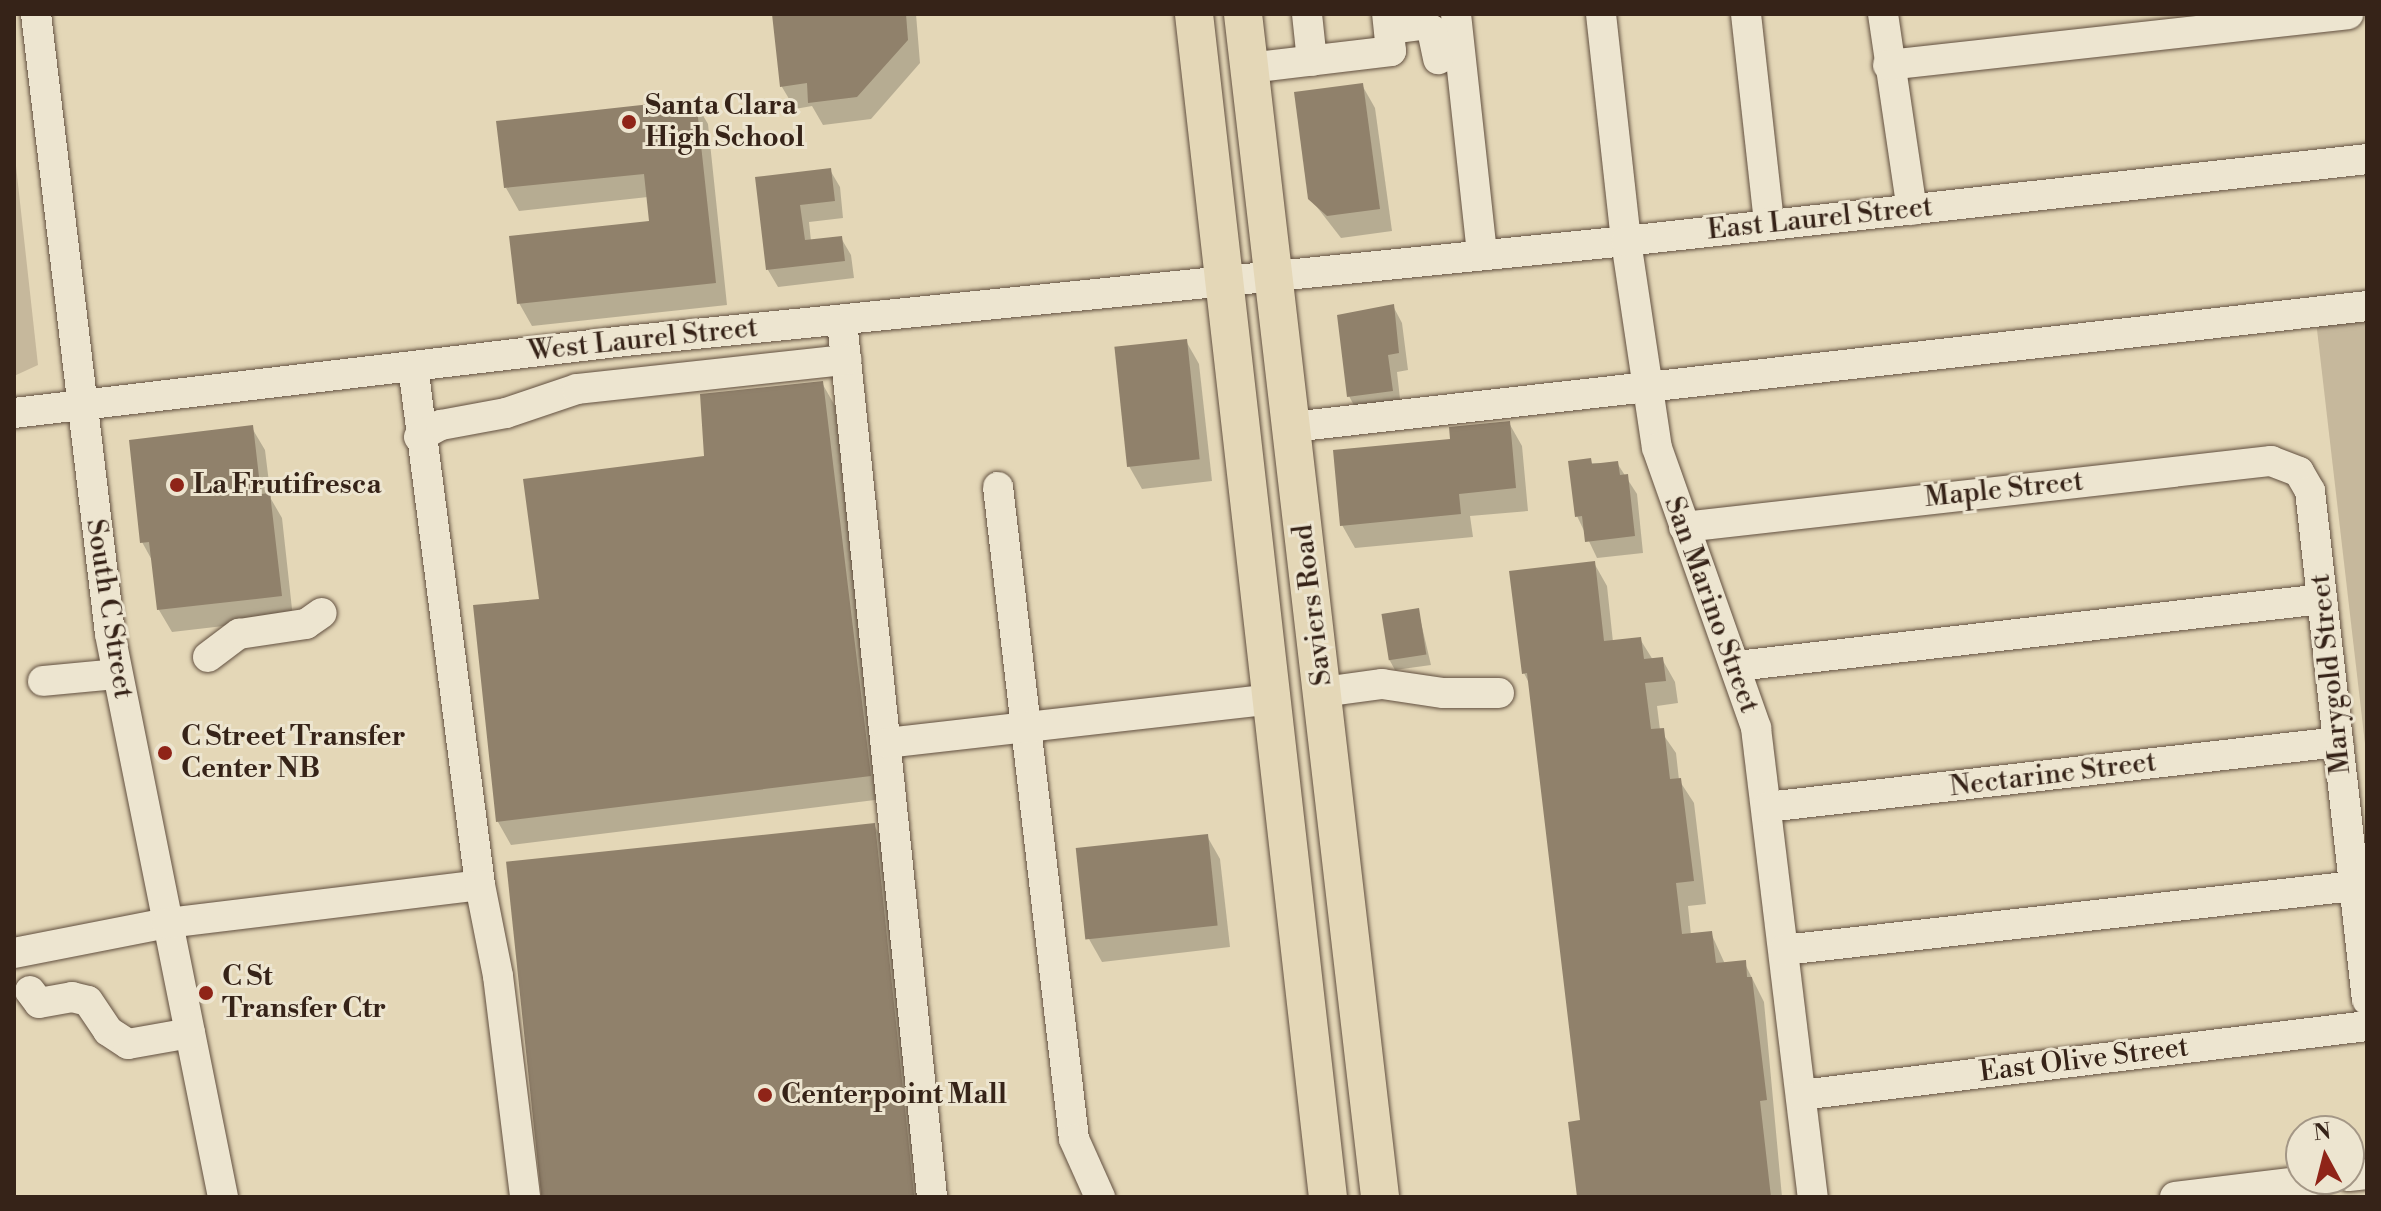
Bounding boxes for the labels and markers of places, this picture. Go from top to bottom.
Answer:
place label: Santa Clara High School [645,89,804,155]
marker: Santa Clara High School [620,113,638,131]
place label: La Frutifresca [193,468,382,502]
marker: La Frutifresca [168,476,186,494]
place label: C Street Transfer Center NB [181,720,406,786]
marker: C Street Transfer Center NB [156,744,174,762]
place label: C St Transfer Ctr [222,960,386,1026]
marker: C St Transfer Ctr [197,984,215,1002]
place label: Centerpoint Mall [781,1078,1007,1112]
marker: Centerpoint Mall [756,1086,774,1104]

